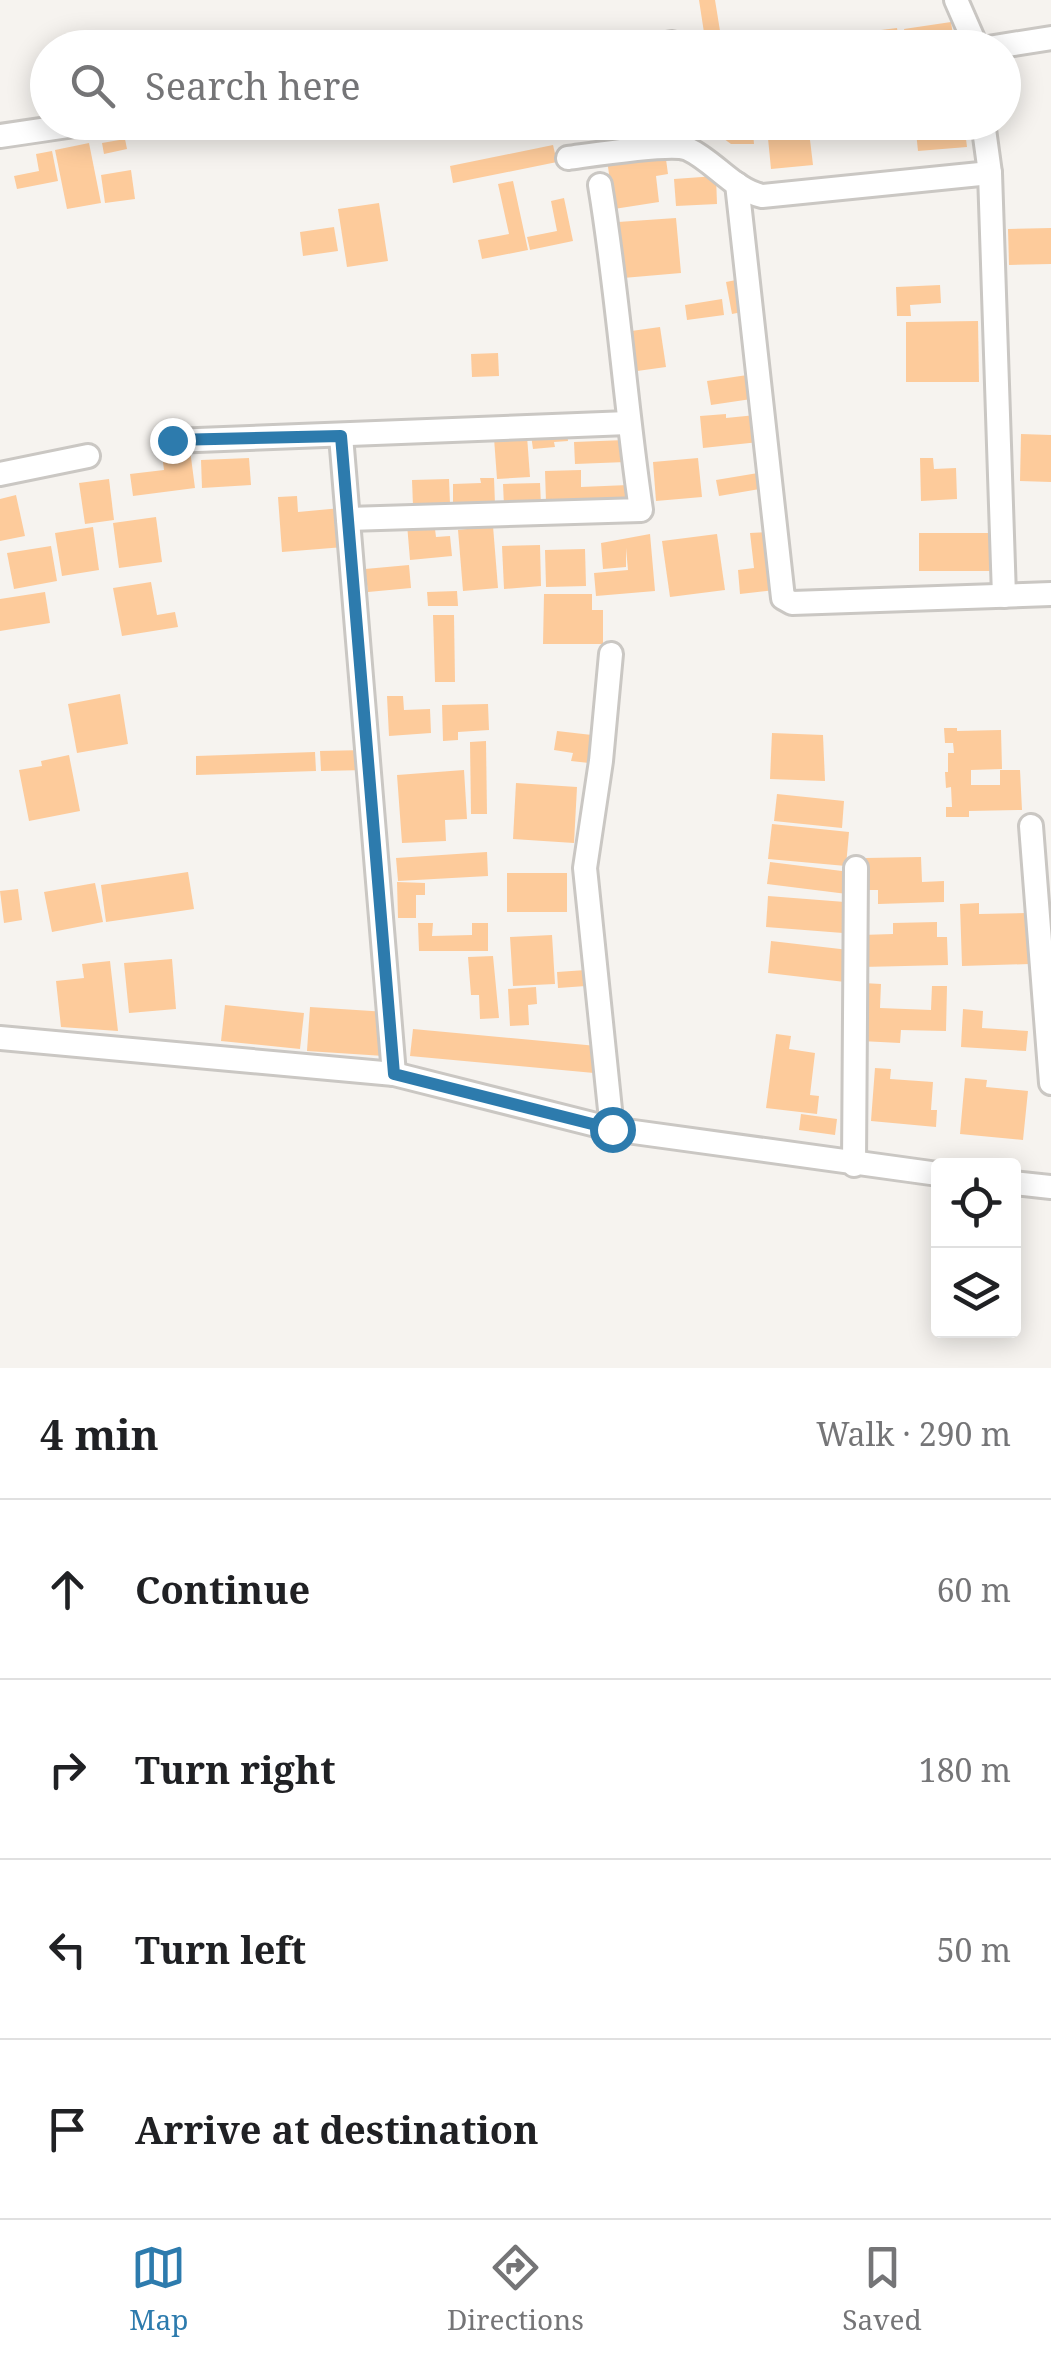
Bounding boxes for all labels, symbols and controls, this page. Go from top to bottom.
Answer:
search box [30,30,1021,140]
icon: search [65,58,120,113]
text: Search here [145,59,361,111]
route end [150,418,196,464]
route start [590,1107,636,1153]
map controls [931,1158,1021,1338]
button: locate [931,1158,1021,1248]
button: layers [931,1248,1021,1338]
text: 4 min [40,1405,159,1462]
text: Walk · 290 m [816,1412,1011,1455]
icon: ahead [40,1562,95,1617]
text: Continue [135,1563,310,1615]
text: 60 m [937,1568,1011,1611]
icon: right [40,1742,95,1797]
text: Turn right [135,1743,336,1795]
text: 180 m [919,1748,1011,1791]
icon: left [40,1922,95,1977]
text: Turn left [135,1923,306,1975]
text: 50 m [937,1928,1011,1971]
icon: arrive [40,2102,95,2157]
text: Arrive at destination [135,2103,539,2155]
tab: Map [129,2240,188,2338]
tab: Directions [447,2240,584,2338]
tab: Saved [842,2240,922,2338]

